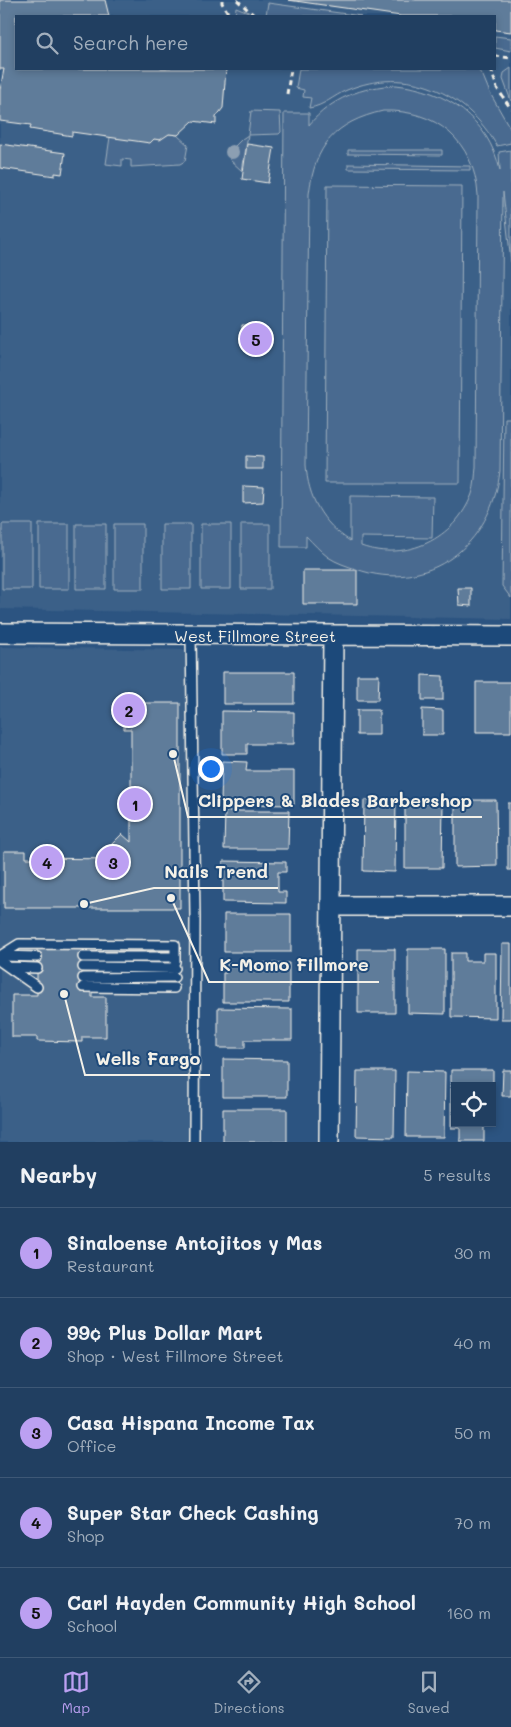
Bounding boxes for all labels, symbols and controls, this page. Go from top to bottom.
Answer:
search box [15,15,496,70]
icon: search [33,29,61,57]
text: Search here [73,30,189,55]
pin: 5 [240,320,272,358]
street label: West Fillmore Street [174,625,336,646]
pin: 2 [113,691,145,729]
your location [198,756,224,782]
callout: Clippers & Blades Barbershop [188,784,482,817]
pin: 1 [119,785,151,823]
text: Clippers & Blades Barbershop [198,788,472,812]
pin: 4 [31,843,63,881]
pin: 3 [97,843,129,881]
callout: Nails Trend [154,855,278,888]
text: Nails Trend [164,859,268,883]
callout: K-Momo Fillmore [209,949,379,982]
text: K-Momo Fillmore [219,952,369,976]
callout: Wells Fargo [85,1042,210,1075]
text: Wells Fargo [96,1046,201,1070]
map controls [451,1082,496,1127]
button: locate [451,1082,496,1127]
text: Nearby [20,1161,97,1188]
text: 5 results [423,1164,491,1185]
text: Sinaloense Antojitos y Mas [67,1230,322,1255]
text: 1 [32,1242,40,1263]
text: 30 m [454,1242,491,1263]
text: Restaurant [67,1255,155,1276]
text: 99¢ Plus Dollar Mart [67,1320,263,1345]
text: 2 [32,1332,40,1353]
text: 40 m [454,1332,491,1353]
text: Shop · West Fillmore Street [67,1345,284,1366]
text: Casa Hispana Income Tax [67,1410,315,1435]
text: 3 [31,1422,41,1443]
text: 50 m [454,1422,491,1443]
text: Office [67,1435,116,1456]
text: Super Star Check Cashing [67,1500,319,1525]
text: 4 [31,1512,41,1533]
text: 70 m [454,1512,491,1533]
text: Shop [67,1525,104,1546]
text: Carl Hayden Community High School [67,1590,416,1615]
text: 5 [31,1602,41,1623]
text: 160 m [446,1602,491,1623]
text: School [67,1615,117,1636]
tab: Map [62,1668,90,1717]
tab: Directions [213,1668,285,1717]
tab: Saved [408,1668,449,1717]

